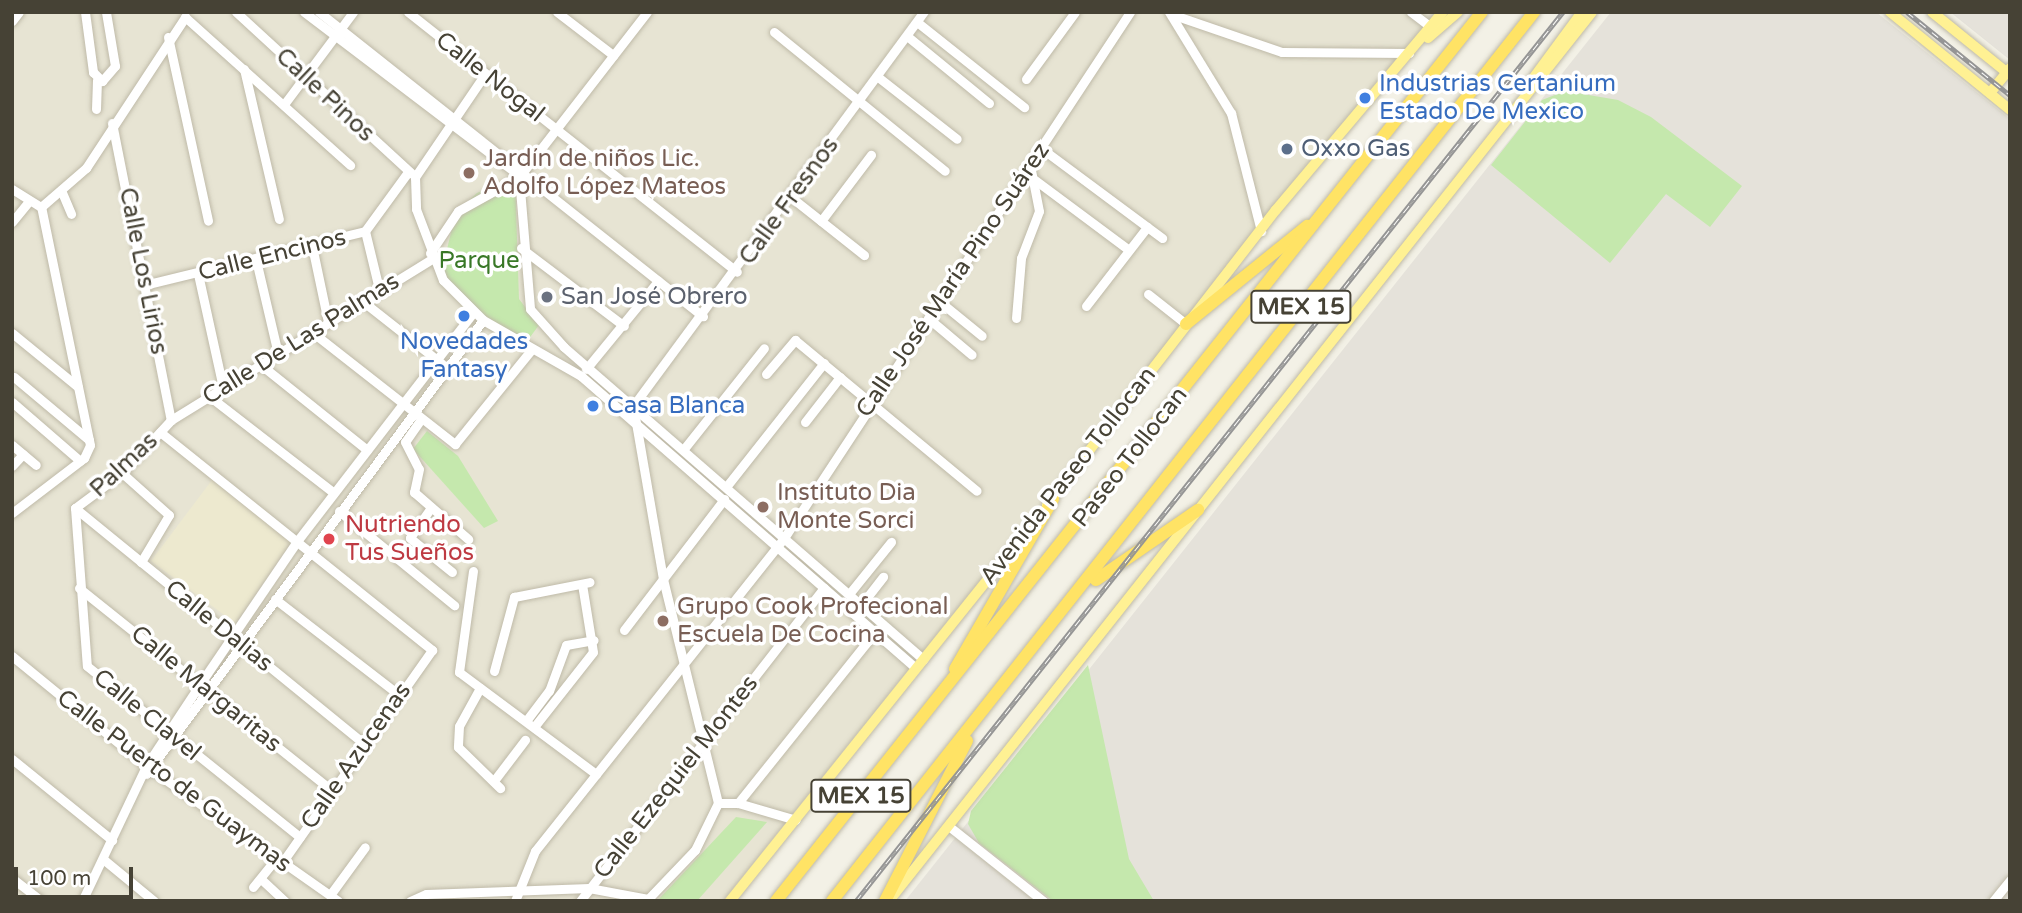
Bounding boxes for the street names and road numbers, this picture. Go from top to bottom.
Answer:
street label: Calle Nogal [430,26,550,128]
street label: Calle Pinos [270,42,380,148]
street label: Calle Fresnos [733,132,845,270]
street label: Calle José María Pino Suárez [850,137,1056,423]
street label: Calle Los Lirios [113,185,173,357]
street label: Calle Encinos [195,223,349,287]
street label: Calle De Las Palmas [197,267,405,411]
road number: MEX 15 [1250,288,1352,326]
street label: Avenida Paseo Tollocan [974,361,1162,591]
street label: Paseo Tollocan [1066,381,1194,533]
street label: Palmas [84,427,164,503]
street label: Calle Dalias [159,574,279,678]
street label: Calle Margaritas [125,619,287,759]
street label: Calle Clavel [87,663,207,767]
street label: Calle Ezequiel Montes [588,670,764,884]
street label: Calle Azucenas [295,677,417,835]
street label: Calle Puerto de Guaymas [51,683,297,879]
road number: MEX 15 [810,776,912,816]

